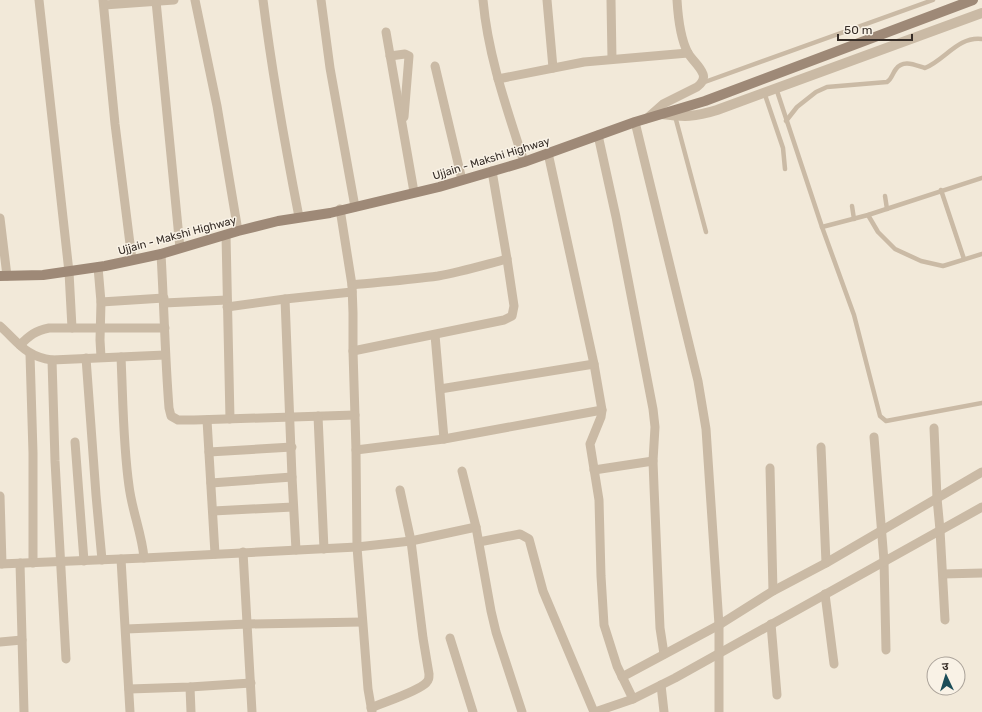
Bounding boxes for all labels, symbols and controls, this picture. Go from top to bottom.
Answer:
scale bar [838,16,912,42]
text: 50 m [844,23,872,37]
street label: Ujjain - Makshi Highway [431,134,551,183]
street label: Ujjain - Makshi Highway [117,213,238,258]
north arrow [926,656,966,696]
text: उ [942,660,950,673]

